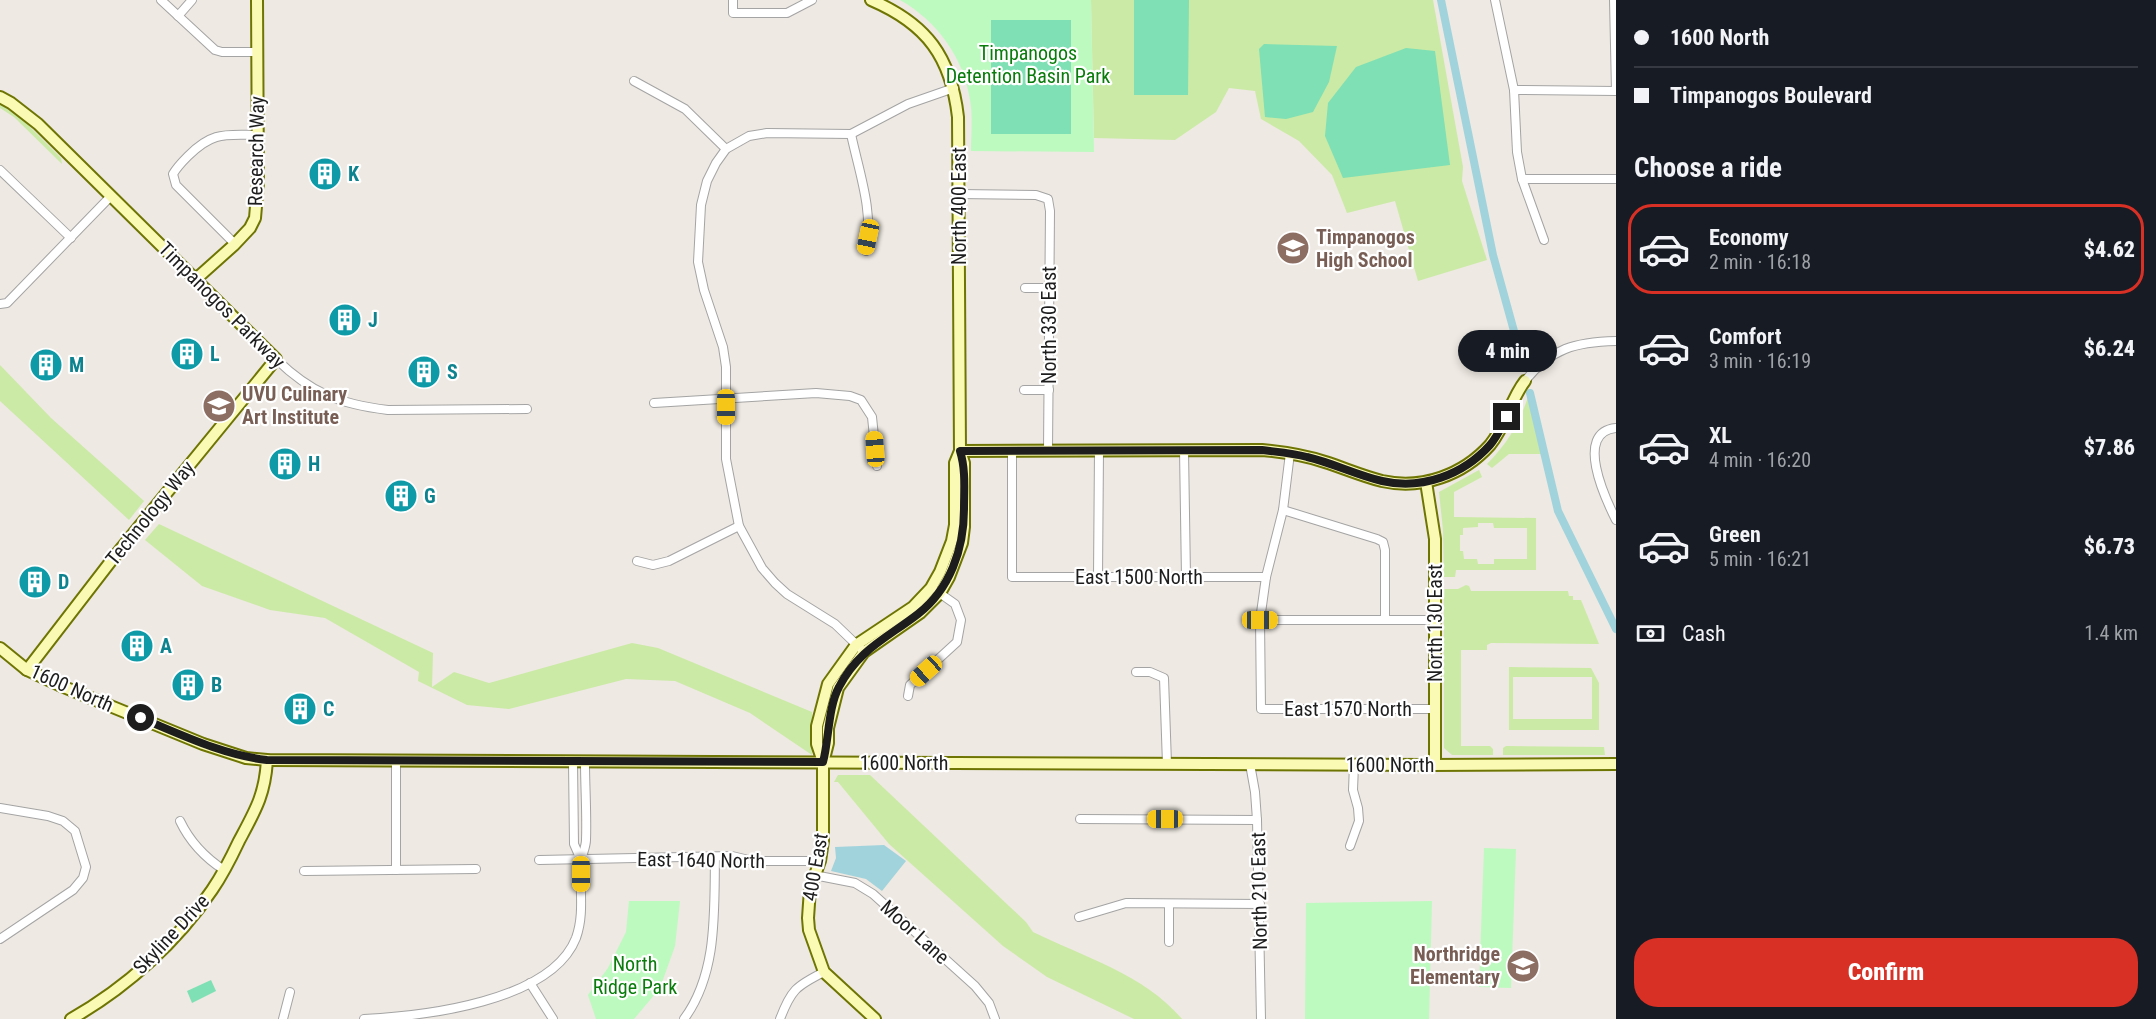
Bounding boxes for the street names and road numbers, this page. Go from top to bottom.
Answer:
street label: Research Way [243,96,269,206]
street label: North 400 East [947,147,971,265]
street label: Timpanogos Parkway [154,237,290,373]
street label: North 330 East [1037,266,1061,384]
street label: Technology Way [101,456,199,570]
street label: North 130 East [1423,564,1447,682]
street label: East 1500 North [1075,565,1203,589]
street label: 1600 North [27,659,117,717]
street label: East 1570 North [1284,697,1412,721]
street label: 1600 North [860,751,948,775]
street label: 1600 North [1346,753,1434,777]
street label: 400 East [797,831,833,903]
street label: North 210 East [1246,832,1272,950]
street label: East 1640 North [637,847,765,873]
street label: Skyline Drive [128,889,214,979]
street label: Moor Lane [876,895,954,969]

